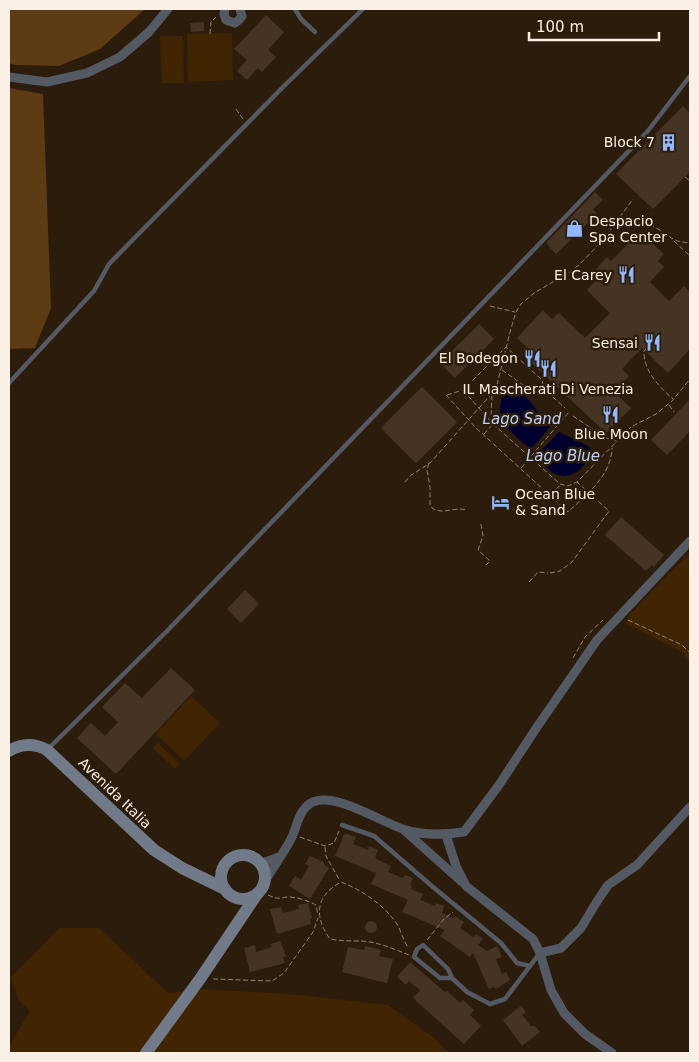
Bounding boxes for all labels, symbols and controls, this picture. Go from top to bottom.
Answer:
scale bar [529,10,659,42]
text: 100 m [536,18,584,36]
building icon: Block 7 [659,132,679,152]
place label: Block 7 [604,134,655,150]
place label: Despacio Spa Center [589,213,667,245]
shop icon: Despacio Spa Center [565,219,585,239]
restaurant icon: El Carey [616,265,636,285]
place label: El Carey [554,267,612,283]
restaurant icon: Sensai [642,333,662,353]
place label: Sensai [592,335,638,351]
restaurant icon: El Bodegon [522,348,542,368]
place label: El Bodegon [439,350,518,366]
restaurant icon: IL Mascherati Di Venezia [538,359,558,379]
place label: IL Mascherati Di Venezia [462,381,634,397]
restaurant icon: Blue Moon [601,404,621,424]
water label: Lago Sand [483,410,562,428]
place label: Blue Moon [574,426,648,442]
water label: Lago Blue [526,447,600,465]
place label: Ocean Blue & Sand [515,486,595,518]
hotel icon: Ocean Blue & Sand [491,492,511,512]
street label: Avenida Italia [75,754,155,832]

